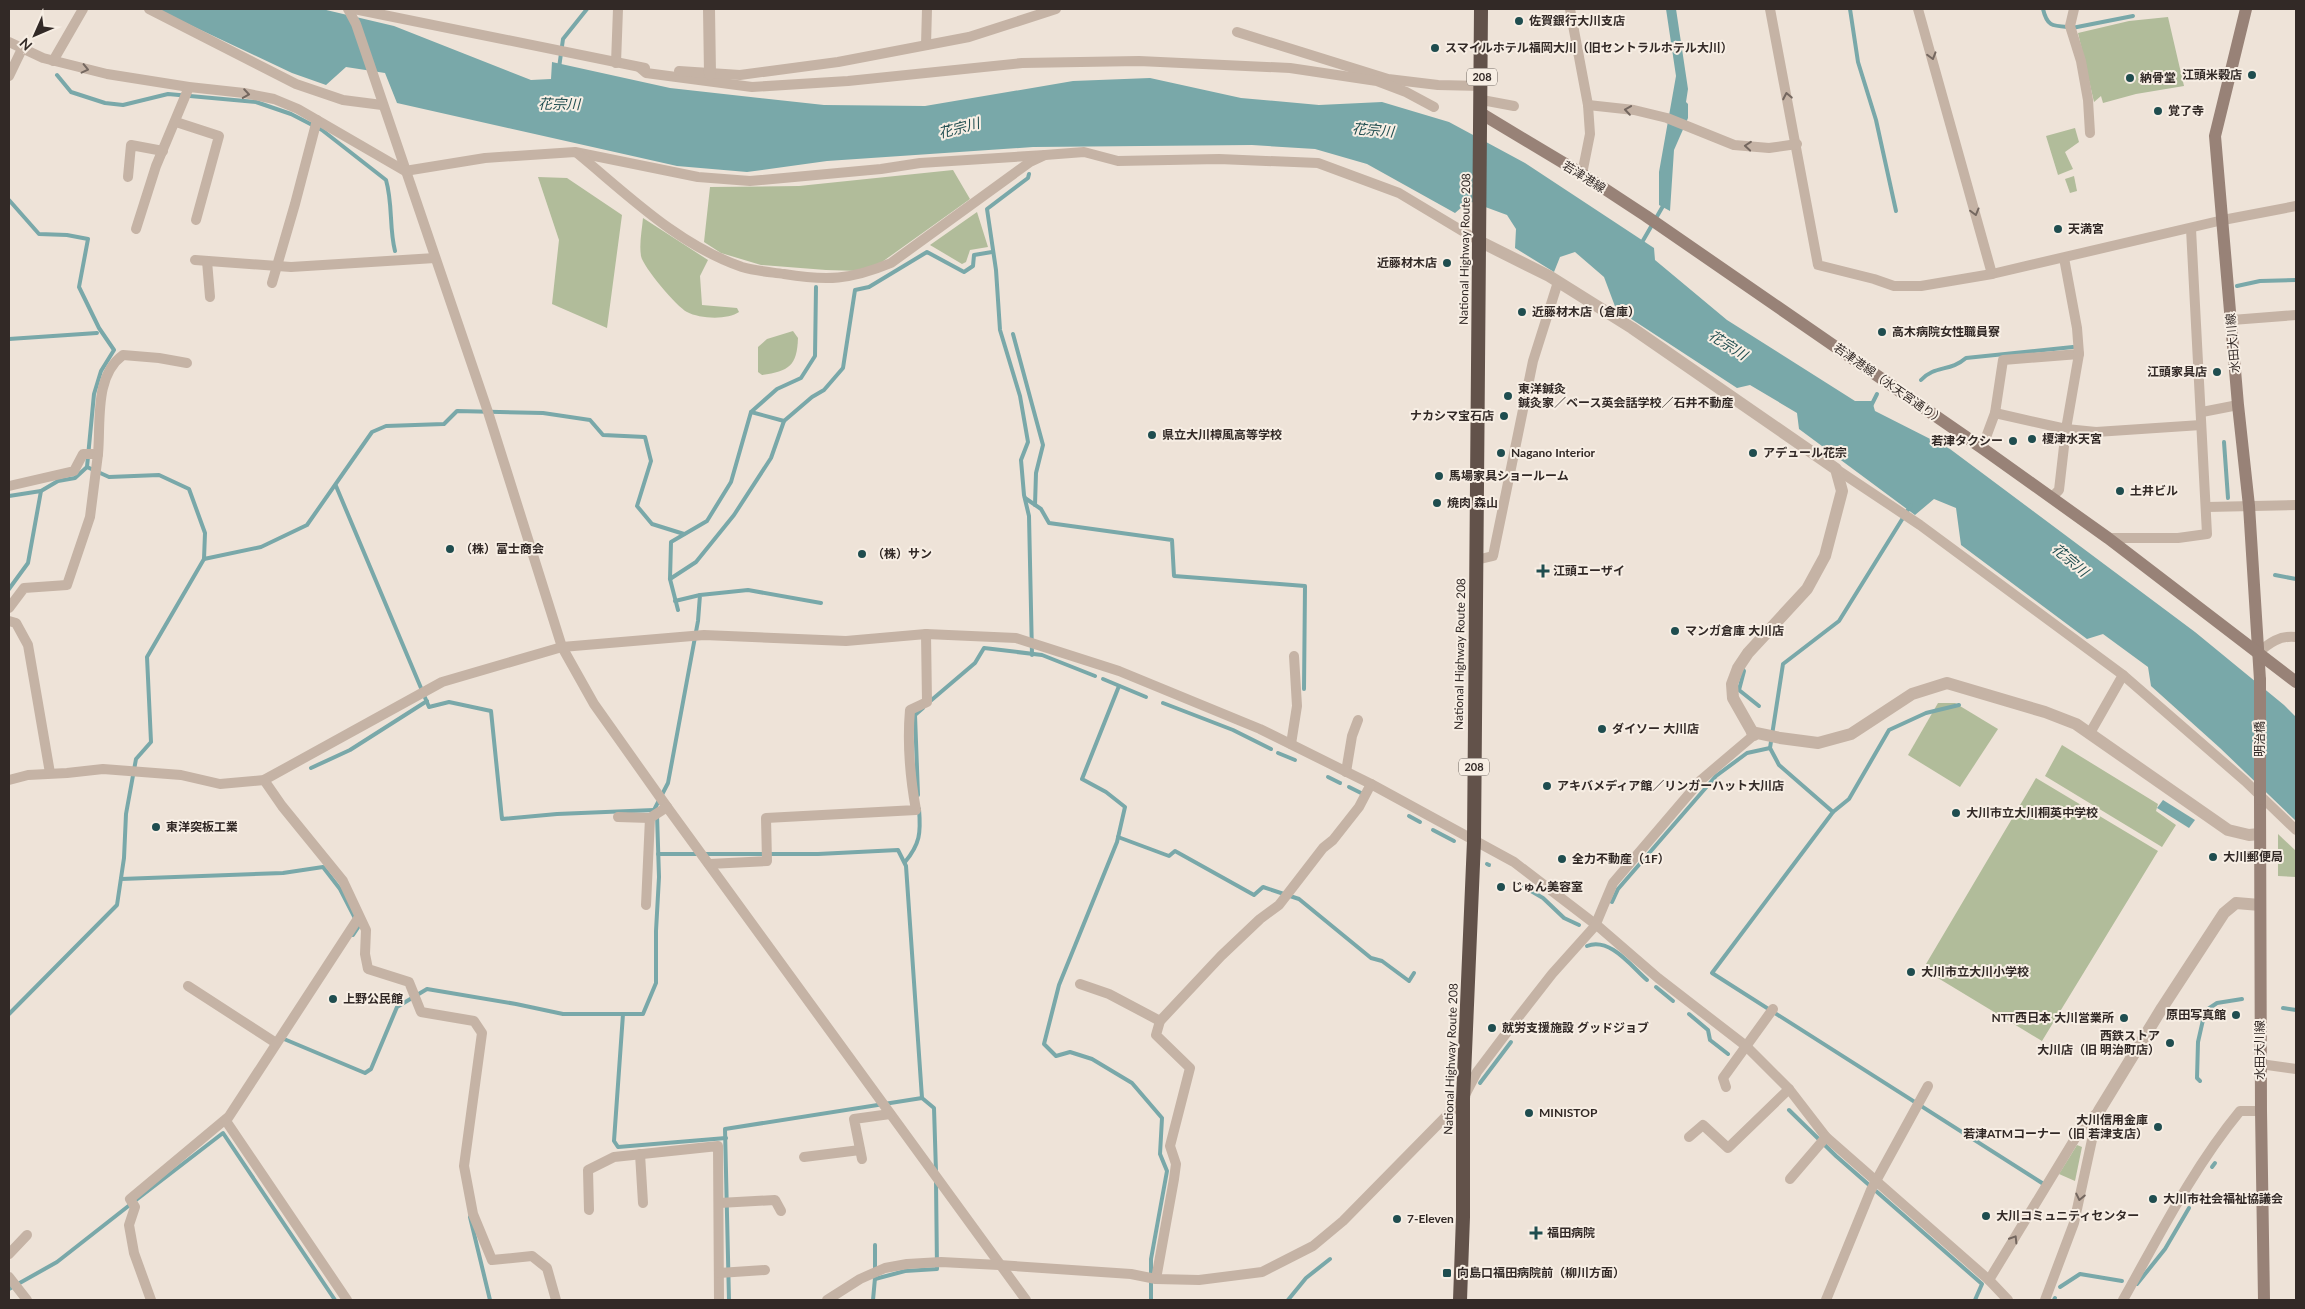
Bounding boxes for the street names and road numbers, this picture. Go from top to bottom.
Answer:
road number: 208 [1467,68,1497,86]
street label: 若津港線 [1560,157,1609,196]
street label: National Highway Route 208 [1456,173,1473,325]
street label: 水田大川線 [2222,312,2243,374]
street label: 若津港線（水天宮通り） [1831,340,1948,428]
street label: National Highway Route 208 [1451,578,1468,730]
street label: 明治橋 [2252,721,2267,757]
road number: 208 [1459,759,1489,776]
street label: National Highway Route 208 [1440,983,1461,1135]
street label: 水田大川線 [2252,1020,2267,1080]

